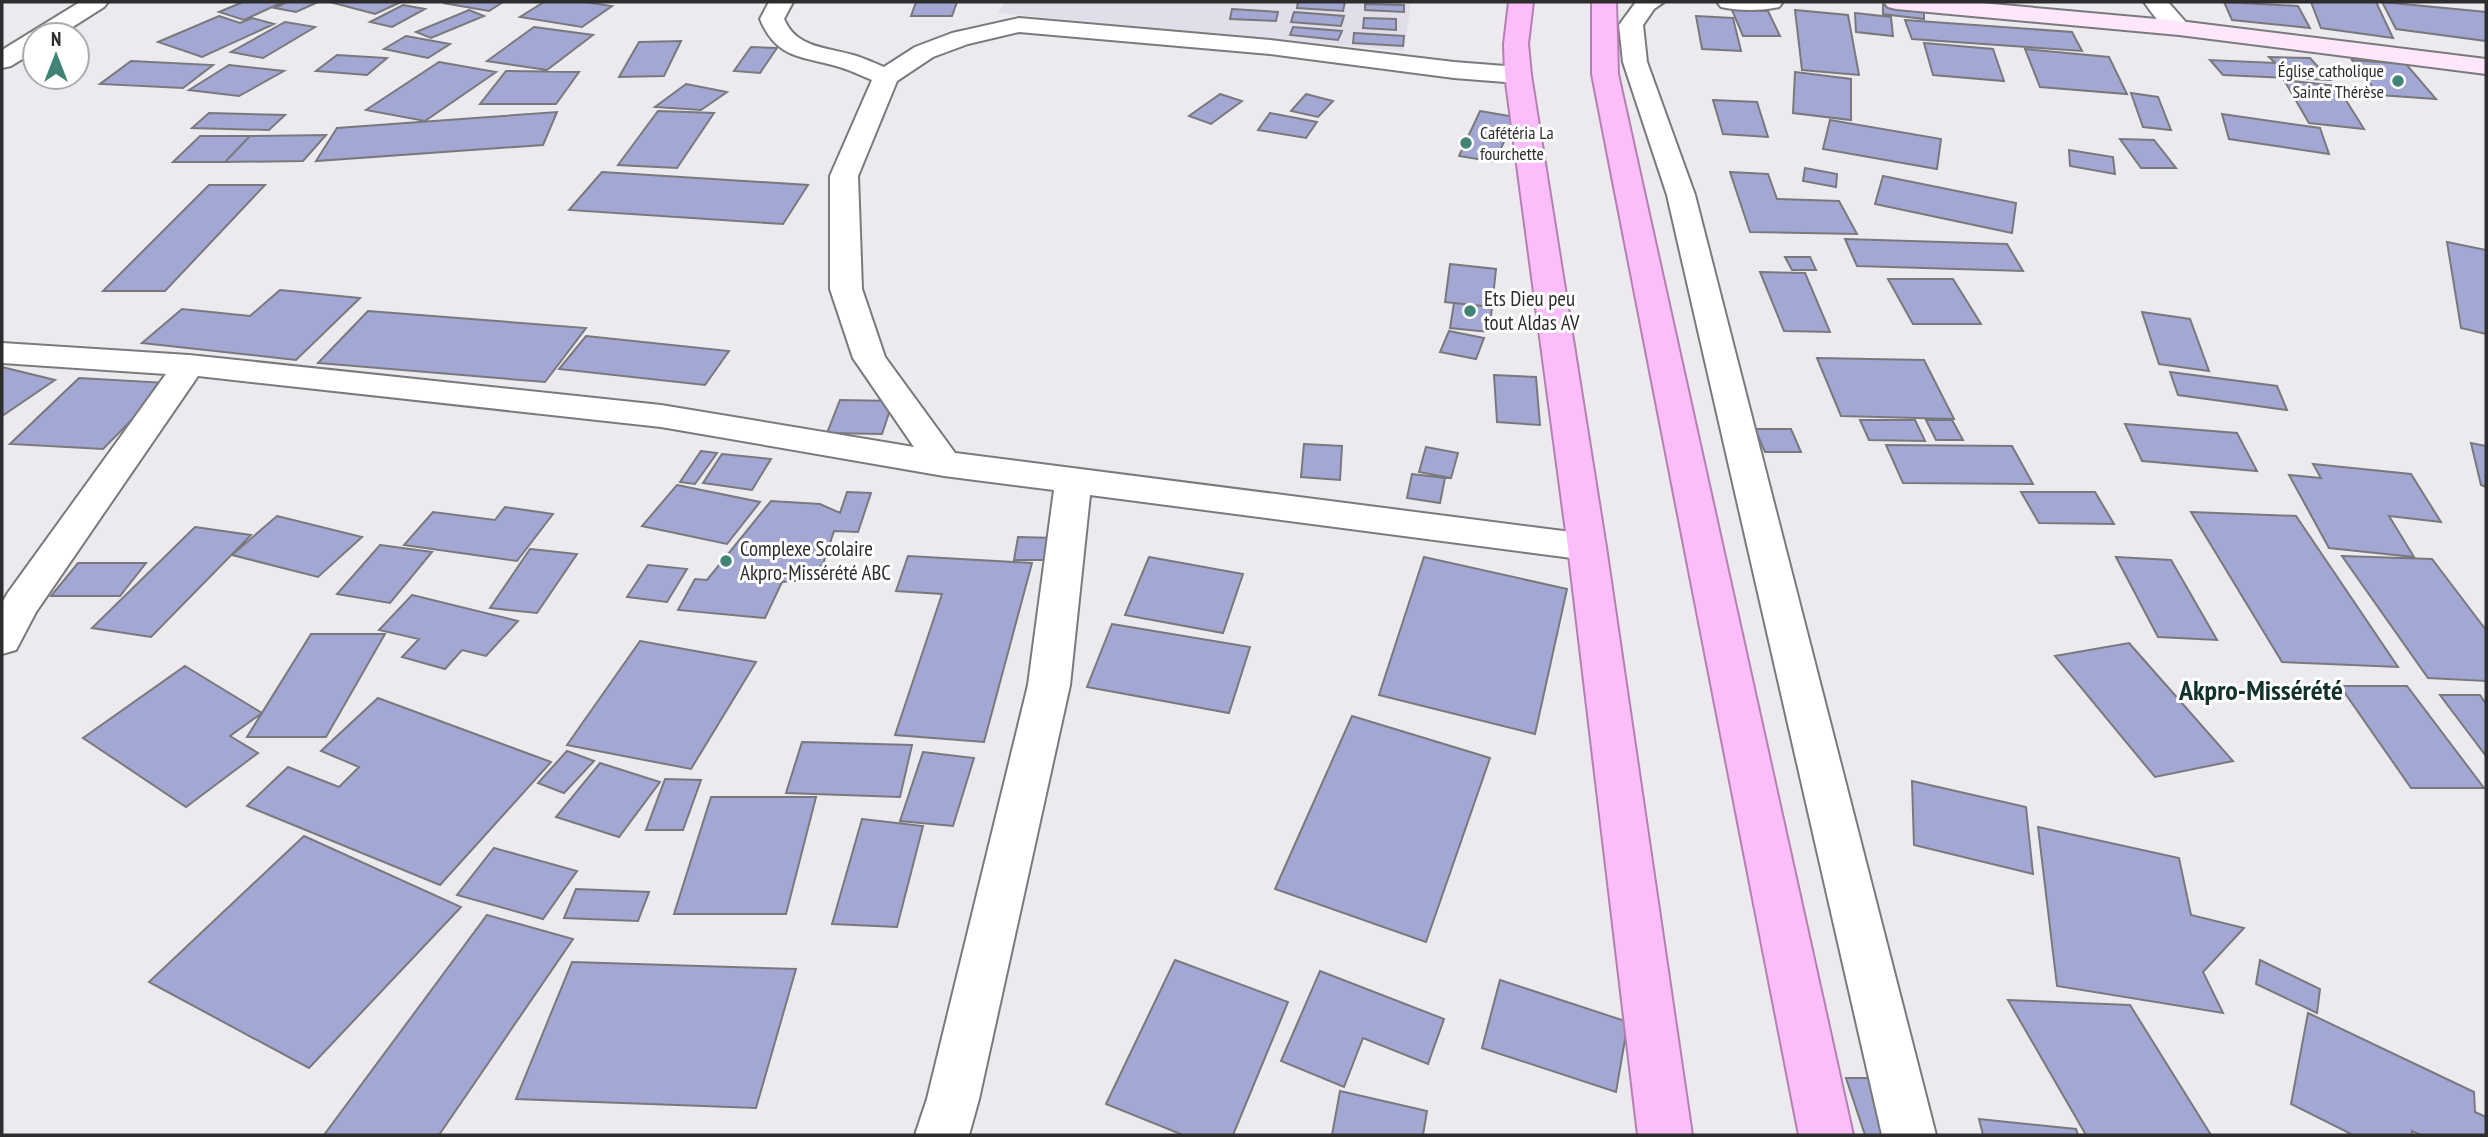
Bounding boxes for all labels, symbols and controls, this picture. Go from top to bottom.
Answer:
north arrow [21,21,91,91]
text: N [51,27,61,51]
place label: Église catholique Sainte Thérèse [2278,59,2384,103]
marker: Église catholique Sainte Thérèse [2390,73,2406,89]
place label: Cafétéria La fourchette [1480,121,1554,165]
marker: Cafétéria La fourchette [1458,135,1474,151]
place label: Ets Dieu peu tout Aldas AV [1484,285,1580,336]
marker: Ets Dieu peu tout Aldas AV [1462,303,1478,319]
place label: Complexe Scolaire Akpro-Missérété ABC [740,535,891,586]
marker: Complexe Scolaire Akpro-Missérété ABC [718,553,734,569]
district label: Akpro-Missérété [2178,671,2343,708]

